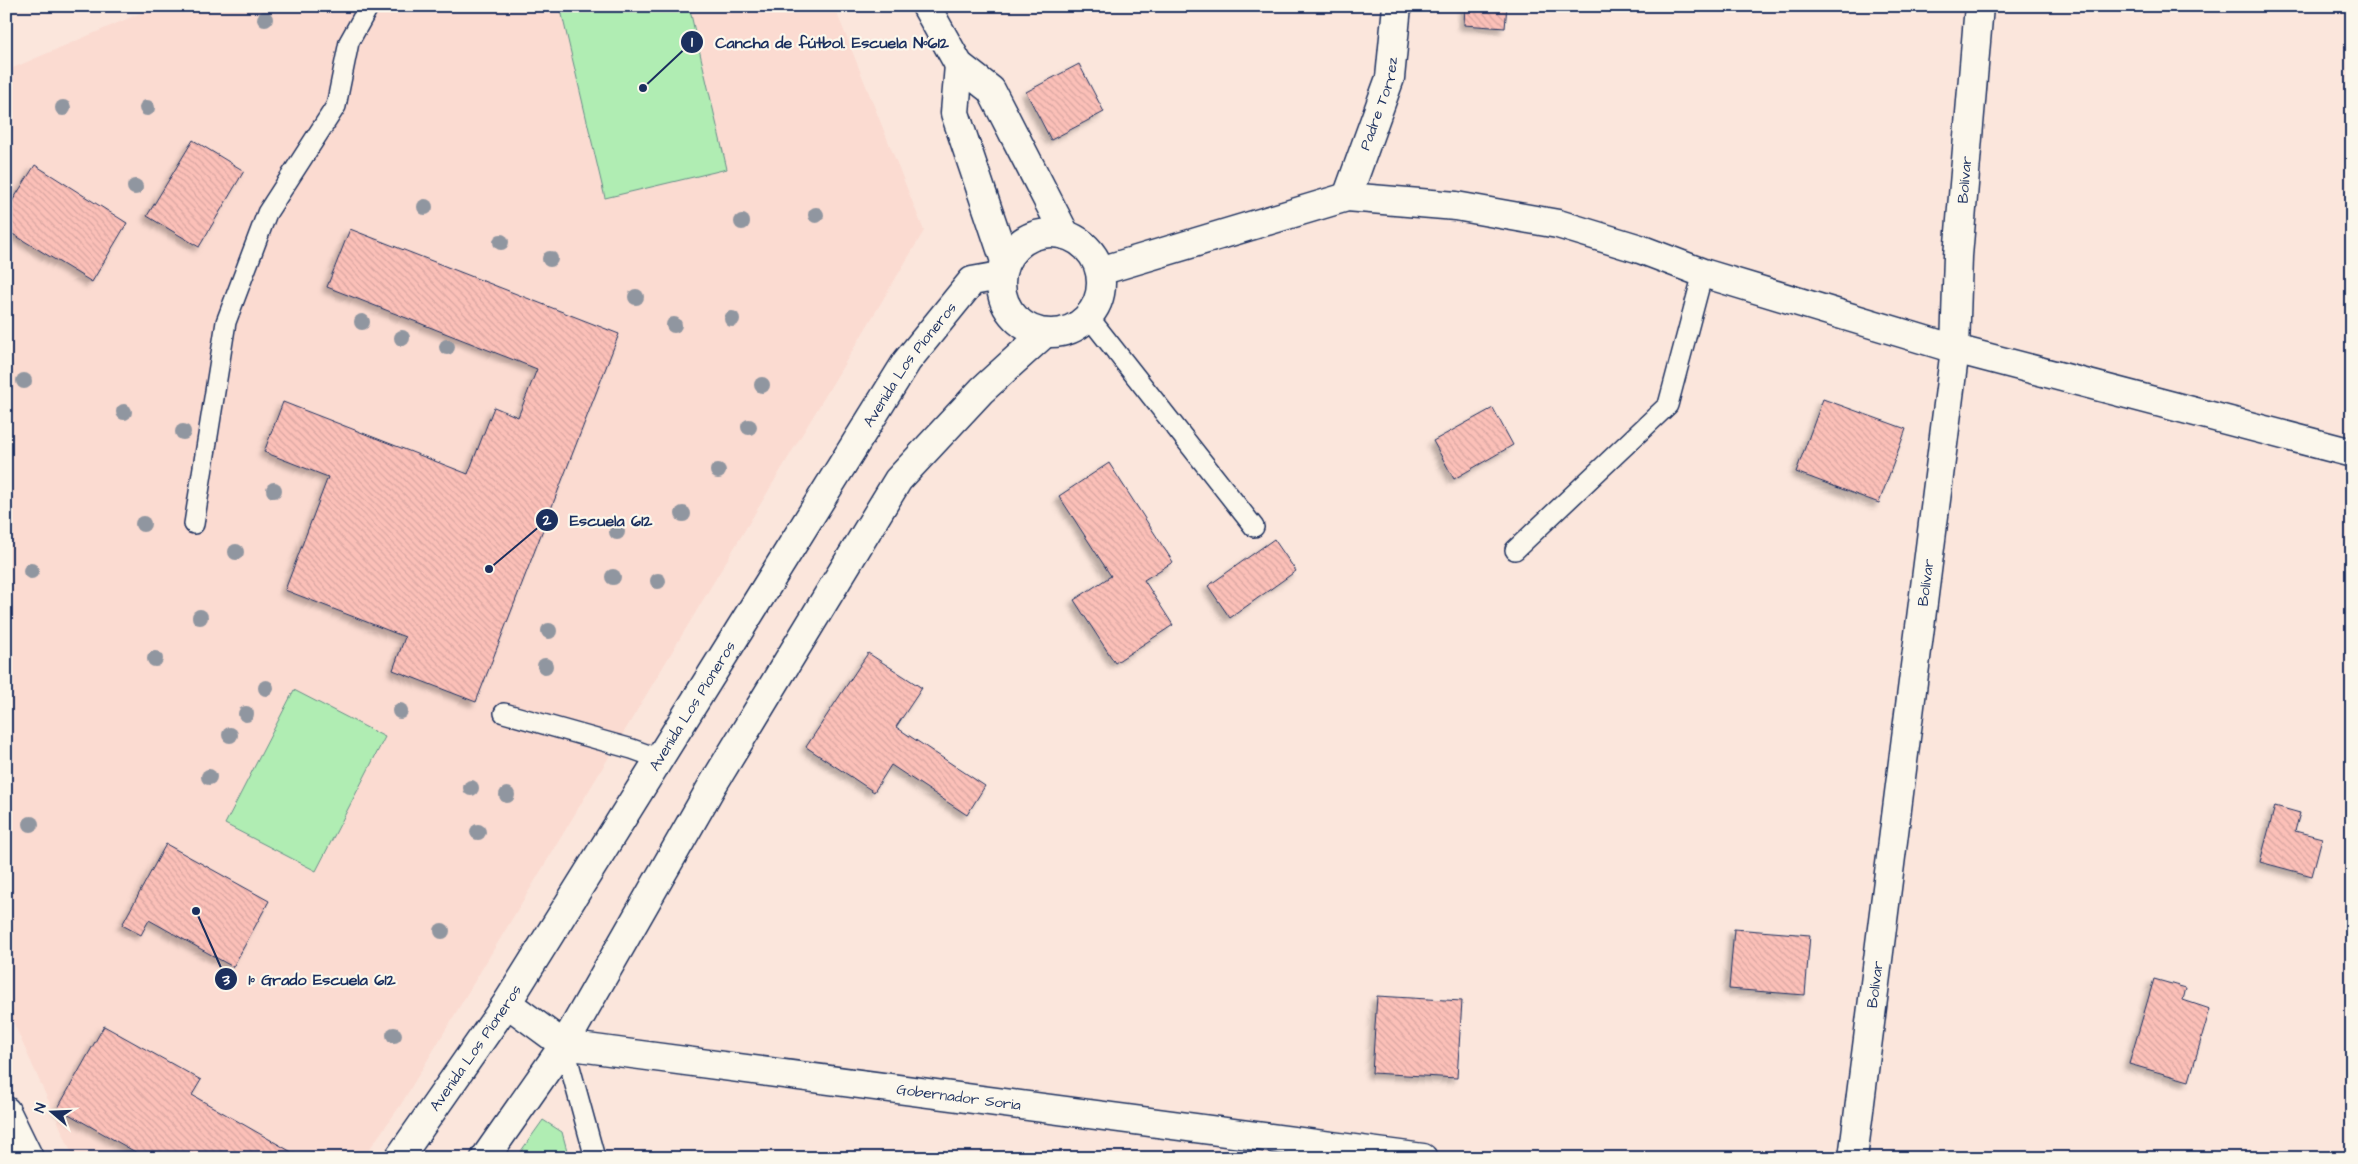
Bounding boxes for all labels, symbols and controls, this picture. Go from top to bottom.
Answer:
callout: Cancha de fútbol. Escuela Nº612 [680,26,958,57]
text: 1 [691,32,693,53]
text: Cancha de fútbol. Escuela Nº612 [715,32,950,54]
street label: Padre Torrez [1355,55,1403,153]
street label: Bolívar [1952,155,1977,204]
street label: Avenida Los Pioneros [858,297,962,431]
callout: Escuela 612 [534,505,662,536]
text: 2 [542,510,552,531]
text: Escuela 612 [570,510,653,532]
street label: Bolívar [1913,558,1939,607]
street label: Avenida Los Pioneros [644,637,741,775]
street label: Bolívar [1862,960,1889,1009]
callout: 1º Grado Escuela 612 [214,964,406,995]
text: 1º Grado Escuela 612 [248,969,396,991]
text: 3 [221,970,230,991]
street label: Avenida Los Pioneros [425,981,527,1116]
street label: Gobernador Soria [895,1079,1023,1116]
north arrow [28,1086,78,1136]
text: N [30,1100,52,1116]

